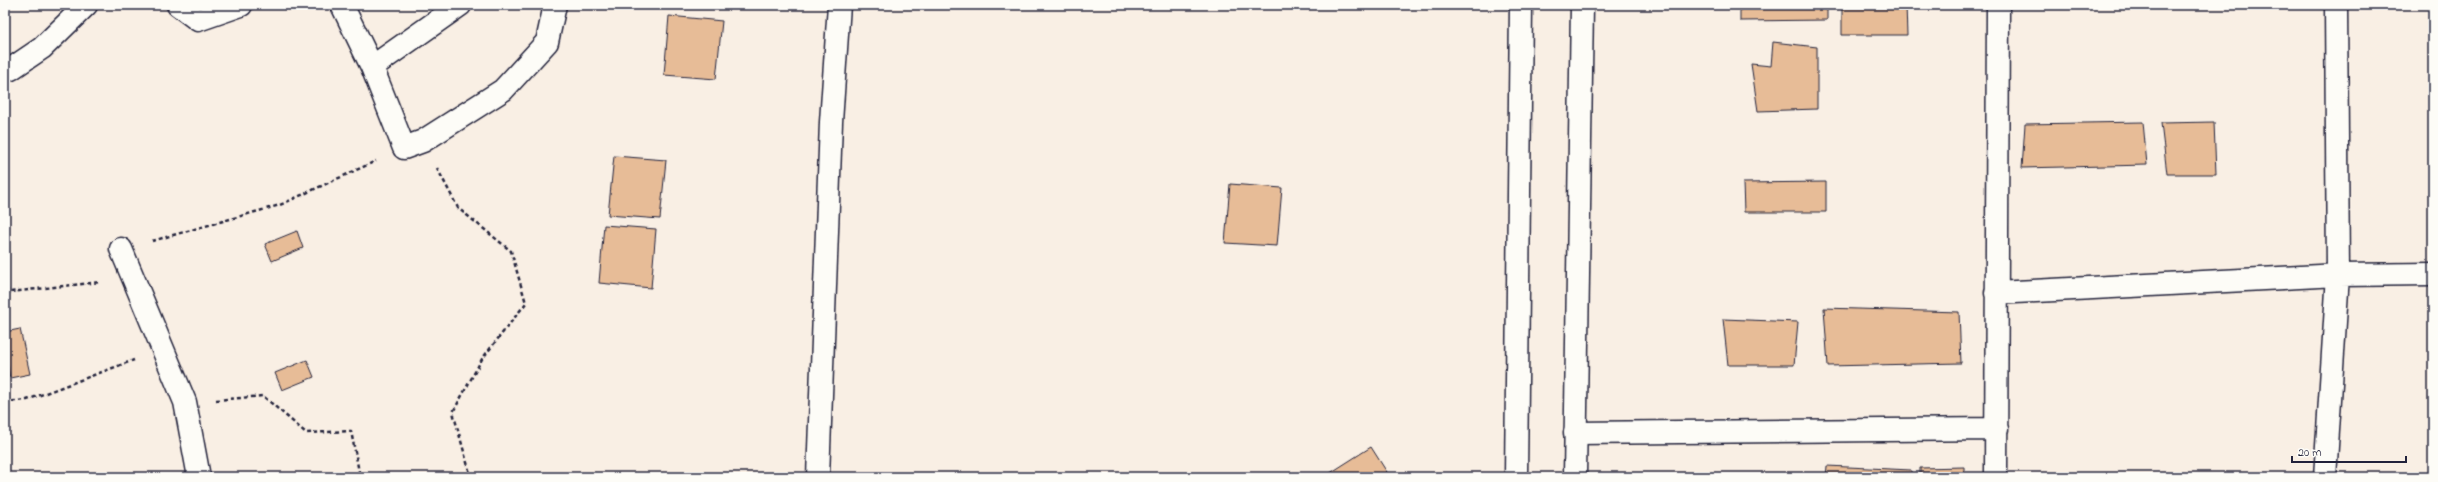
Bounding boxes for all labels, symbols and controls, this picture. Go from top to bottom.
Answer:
scale bar [2292,438,2406,464]
text: 20 m [2298,444,2321,462]

